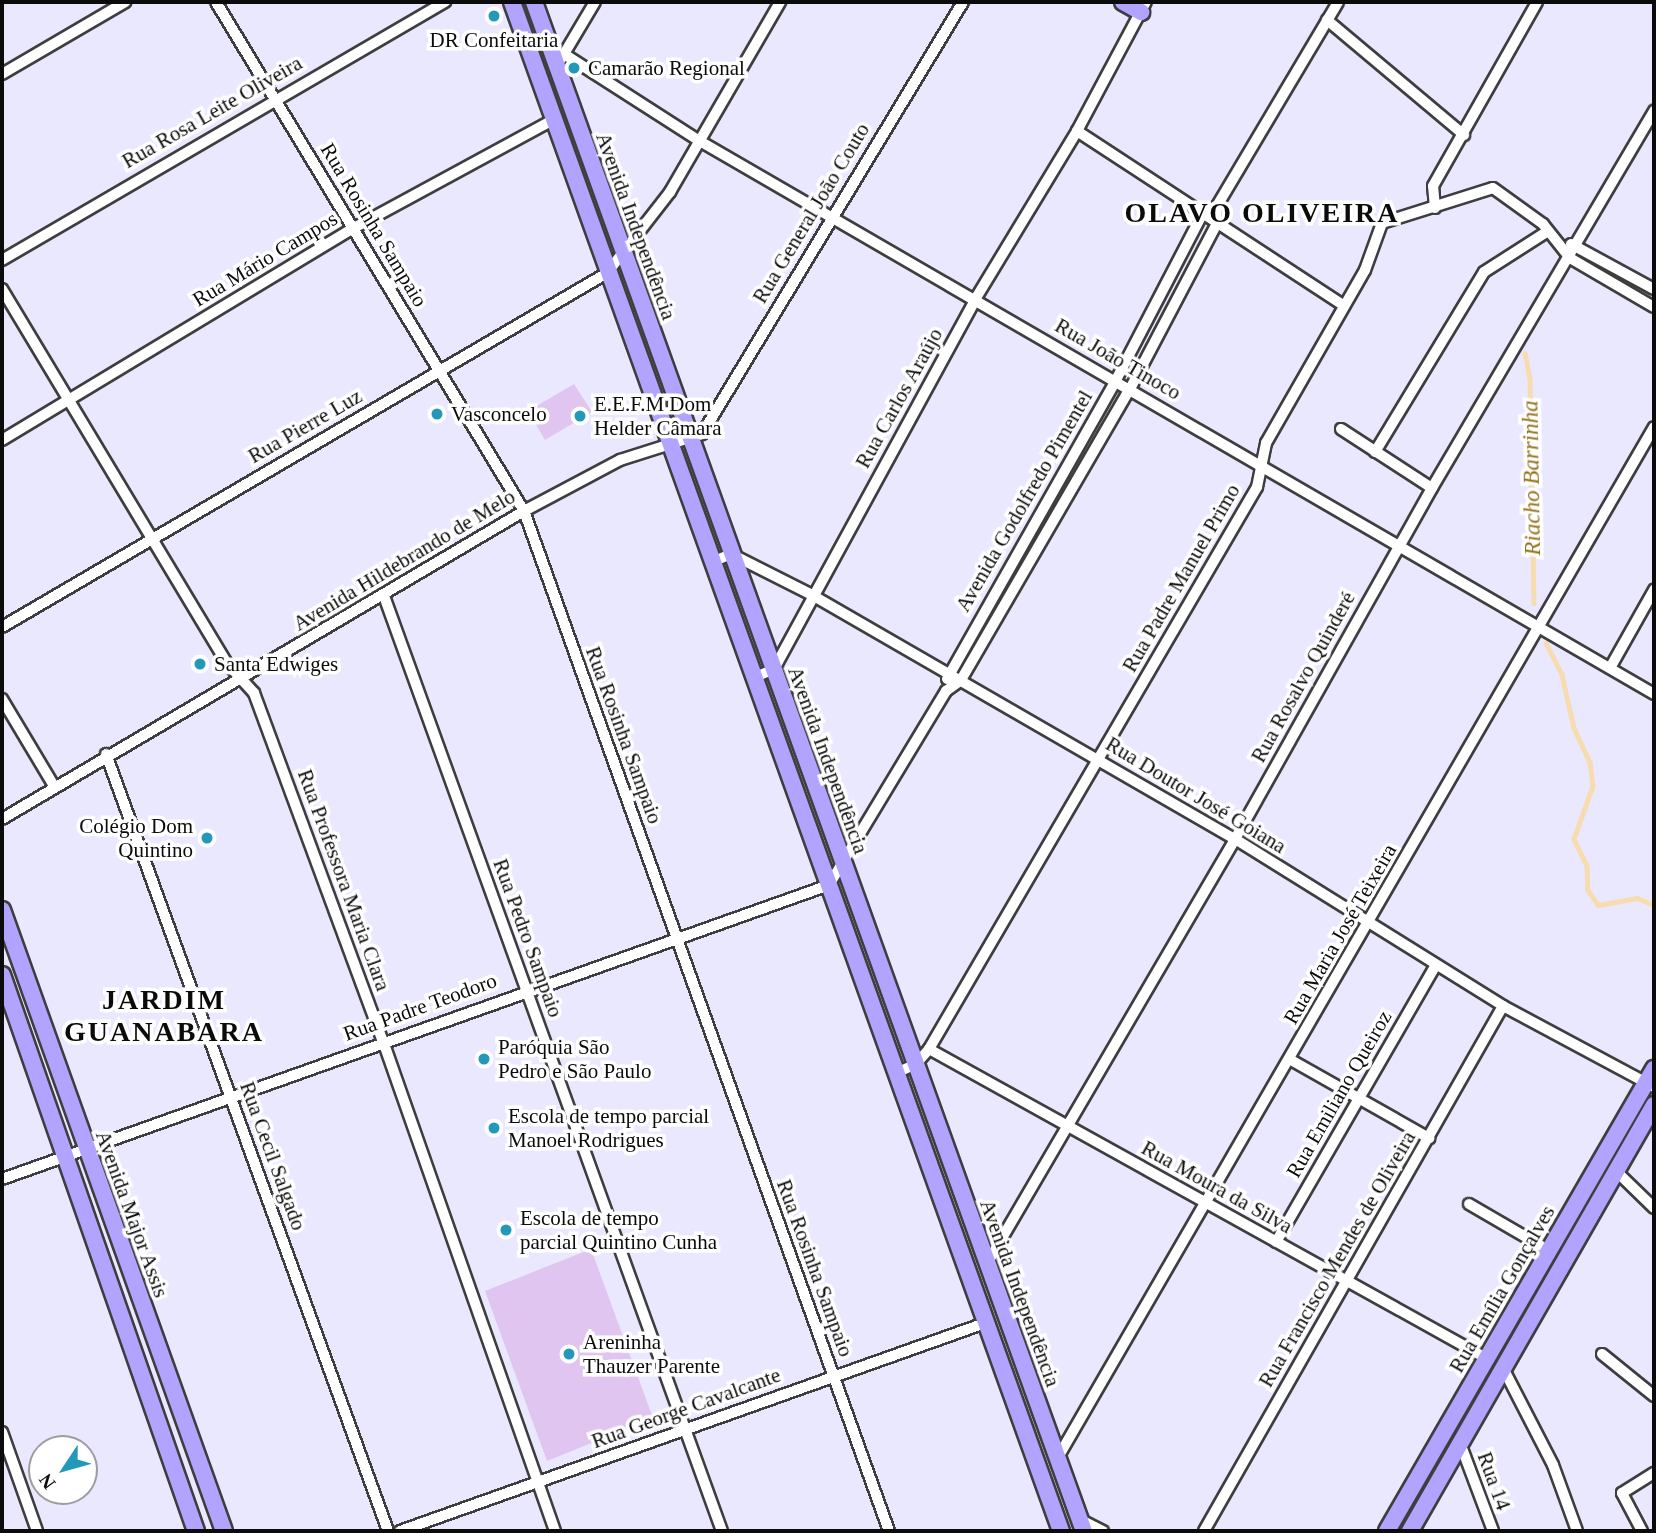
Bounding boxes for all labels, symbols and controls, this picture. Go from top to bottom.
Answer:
marker: DR Confeitaria [486,8,502,24]
place label: DR Confeitaria [430,27,558,53]
street label: Rua Rosa Leite Oliveira [118,50,306,174]
place label: Camarão Regional [588,55,745,81]
marker: Camarão Regional [566,60,582,76]
street label: Rua General João Couto [747,118,875,308]
street label: Avenida Independência [590,129,682,323]
street label: Rua Rosinha Sampaio [315,139,433,311]
district label: OLAVO OLIVEIRA [1126,196,1398,230]
street label: Rua Mário Campos [188,206,342,312]
street label: Rua João Tinoco [1050,313,1186,405]
street label: Rua Carlos Araújo [850,323,948,473]
street label: Rua Pierre Luz [244,383,366,469]
street label: Avenida Godolfredo Pimentel [950,386,1098,616]
place label: E.E.F.M Dom Helder Câmara [594,391,722,441]
water label: Riacho Barrinha [1517,400,1547,556]
place label: Vasconcelo [451,401,547,427]
marker: Vasconcelo [429,406,445,422]
marker: E.E.F.M Dom Helder Câmara [572,408,588,424]
street label: Rua Padre Manuel Primo [1117,480,1245,676]
street label: Avenida Hildebrando de Melo [288,484,520,636]
street label: Rua Rosalvo Quinderé [1246,587,1360,767]
street label: Rua Rosinha Sampaio [580,643,668,827]
place label: Santa Edwiges [214,651,338,677]
marker: Santa Edwiges [192,656,208,672]
street label: Avenida Independência [782,663,874,857]
street label: Rua Doutor José Goiana [1101,731,1291,859]
street label: Rua Professora Maria Clara [292,766,396,994]
place label: Colégio Dom Quintino [79,813,193,863]
marker: Colégio Dom Quintino [199,830,215,846]
street label: Rua Maria José Teixeira [1278,839,1402,1029]
street label: Rua Pedro Sampaio [488,855,568,1021]
street label: Rua Padre Teodoro [340,967,500,1047]
district label: JARDIM GUANABARA [65,983,263,1049]
street label: Rua Emiliano Queiroz [1281,1006,1397,1182]
place label: Paróquia São Pedro e São Paulo [498,1034,651,1084]
marker: Paróquia São Pedro e São Paulo [476,1051,492,1067]
street label: Rua Cecil Salgado [234,1078,312,1234]
place label: Escola de tempo parcial Manoel Rodrigues [508,1103,709,1153]
marker: Escola de tempo parcial Manoel Rodrigues [486,1120,502,1136]
street label: Rua Francisco Mendes de Oliveira [1253,1126,1421,1392]
street label: Avenida Major Assis [90,1127,174,1301]
street label: Rua Moura da Silva [1137,1135,1297,1239]
street label: Rua Rosinha Sampaio [771,1176,859,1360]
street label: Avenida Independência [974,1196,1066,1390]
street label: Rua Emília Gonçalves [1444,1201,1560,1377]
place label: Escola de tempo parcial Quintino Cunha [520,1205,717,1255]
marker: Escola de tempo parcial Quintino Cunha [498,1222,514,1238]
place label: Areninha Thauzer Parente [583,1329,720,1379]
marker: Areninha Thauzer Parente [561,1346,577,1362]
street label: Rua George Cavalcante [588,1362,784,1454]
north arrow [28,1435,98,1505]
street label: Rua 14 [1472,1448,1516,1514]
text: N [35,1470,60,1493]

